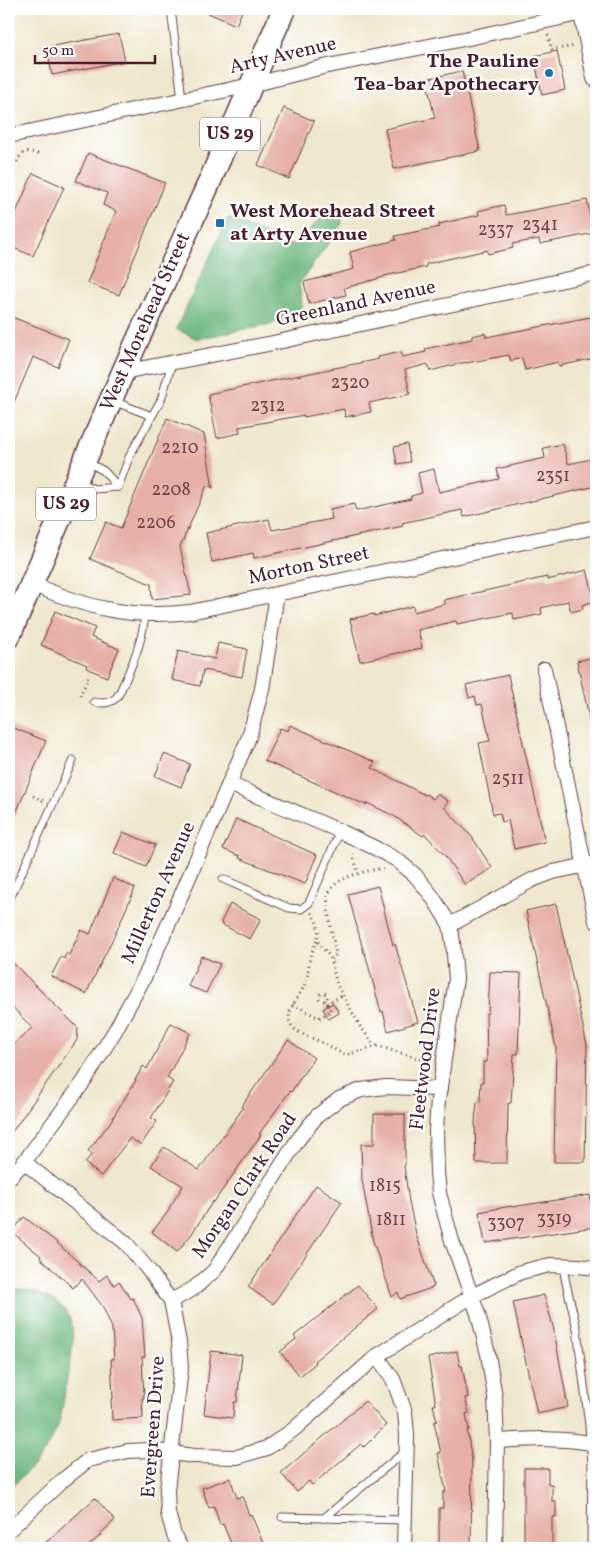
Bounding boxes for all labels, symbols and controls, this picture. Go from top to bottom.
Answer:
street label: Arty Avenue [227,30,339,82]
scale bar [35,32,155,64]
text: 50 m [42,41,74,62]
place label: The Pauline Tea-bar Apothecary [354,48,539,99]
marker: The Pauline Tea-bar Apothecary [543,67,555,79]
road number: US 29 [200,118,260,150]
place label: West Morehead Street at Arty Avenue [230,198,436,249]
house number: 2341 [522,213,558,238]
marker: West Morehead Street at Arty Avenue [214,217,226,229]
house number: 2337 [478,218,514,243]
street label: West Morehead Street [94,228,198,416]
street label: Greenland Avenue [274,273,438,335]
house number: 2320 [331,371,370,396]
house number: 2312 [250,394,286,419]
house number: 2210 [161,436,199,461]
house number: 2351 [536,464,570,489]
house number: 2208 [151,478,191,503]
road number: US 29 [36,488,96,520]
house number: 2206 [136,511,176,536]
street label: Morton Street [246,540,372,592]
house number: 2511 [492,767,524,792]
street label: Millerton Avenue [115,817,203,969]
street label: Fleetwood Drive [403,986,449,1132]
street label: Morgan Clark Road [186,1107,304,1265]
house number: 1815 [369,1174,401,1199]
house number: 3319 [537,1207,571,1232]
house number: 1811 [376,1208,406,1233]
house number: 3307 [487,1211,525,1236]
street label: Evergreen Drive [135,1355,173,1499]

